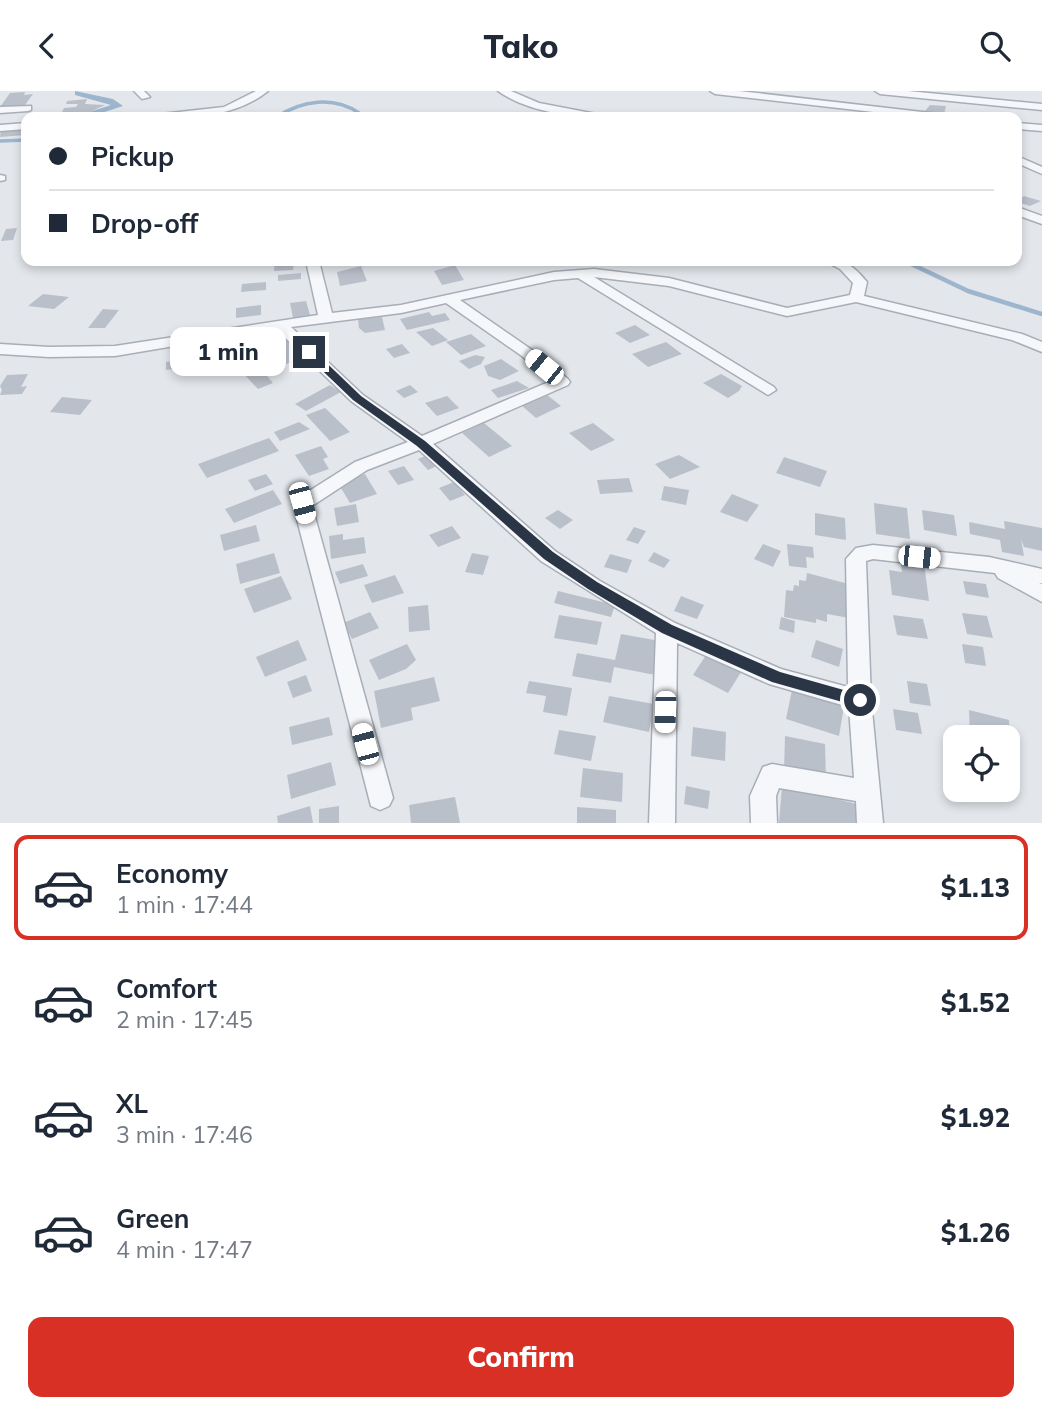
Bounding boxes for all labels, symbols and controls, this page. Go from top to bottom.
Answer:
text: Tako [483,26,559,66]
icon: back [28,27,66,65]
icon: search [976,27,1014,65]
text: Pickup [91,140,174,173]
text: Drop-off [91,207,198,240]
callout: 1 min [169,327,284,377]
route end [293,336,325,368]
text: 1 min [197,337,259,366]
car [522,346,567,388]
car [287,480,318,526]
car [898,544,941,570]
route start [844,684,876,716]
car [654,691,677,733]
car [350,721,381,767]
map controls [943,725,1020,802]
button: locate [943,725,1020,802]
icon: car [32,856,95,919]
text: Economy [116,857,228,890]
text: $1.13 [941,871,1010,904]
text: 1 min · 17:44 [116,890,253,919]
icon: car [32,971,95,1034]
text: Comfort [116,972,217,1005]
text: $1.52 [941,986,1010,1019]
text: 2 min · 17:45 [116,1005,253,1034]
icon: car [32,1086,95,1149]
text: XL [116,1087,148,1120]
text: $1.92 [941,1101,1010,1134]
text: 3 min · 17:46 [116,1120,253,1149]
icon: car [32,1201,95,1264]
text: Green [116,1202,189,1235]
text: $1.26 [941,1216,1010,1249]
text: 4 min · 17:47 [116,1235,253,1264]
button: Confirm [28,1317,1014,1397]

